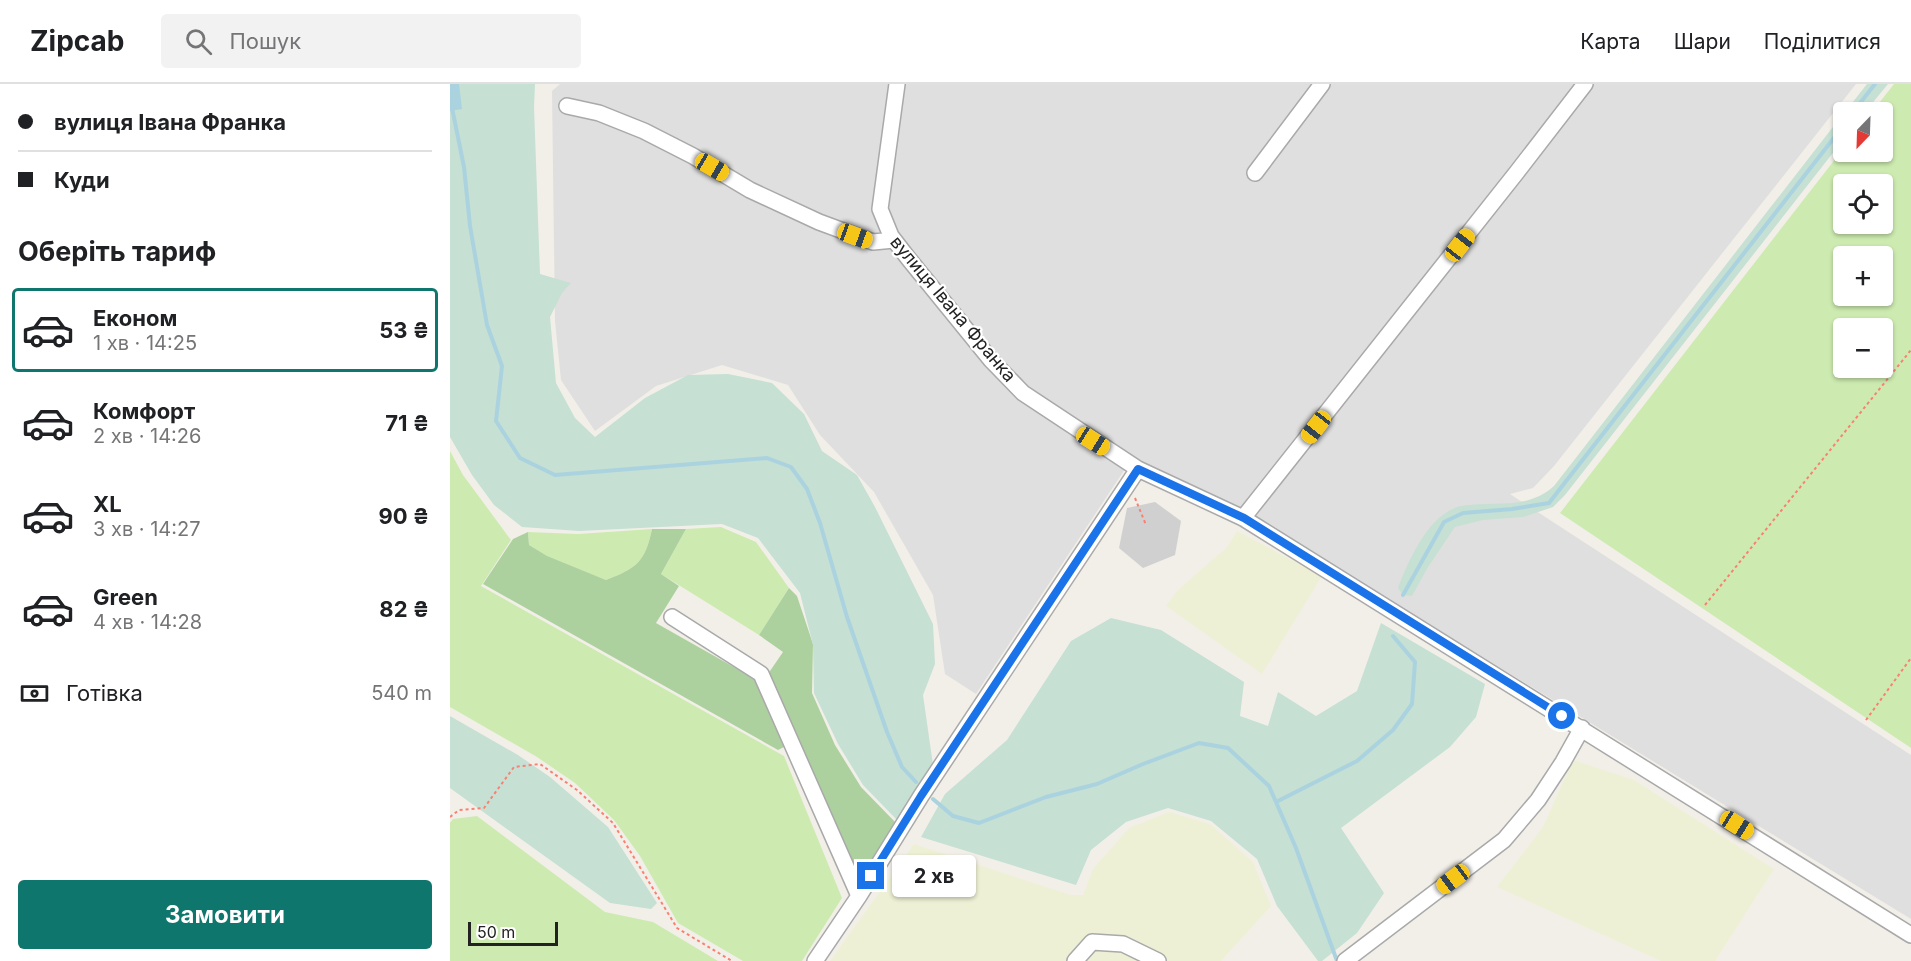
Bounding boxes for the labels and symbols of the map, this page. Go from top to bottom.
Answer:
north arrow [1833,102,1893,162]
car [692,150,732,184]
car [835,221,875,251]
car [1442,225,1478,265]
street label: вулиця Івана Франка [886,231,1021,386]
car [1298,407,1334,447]
car [1073,424,1113,458]
route start [1548,702,1575,729]
car [1717,808,1757,842]
callout: 2 хв [892,855,976,897]
car [1433,861,1473,897]
route end [857,862,884,889]
scale bar [468,919,558,946]

